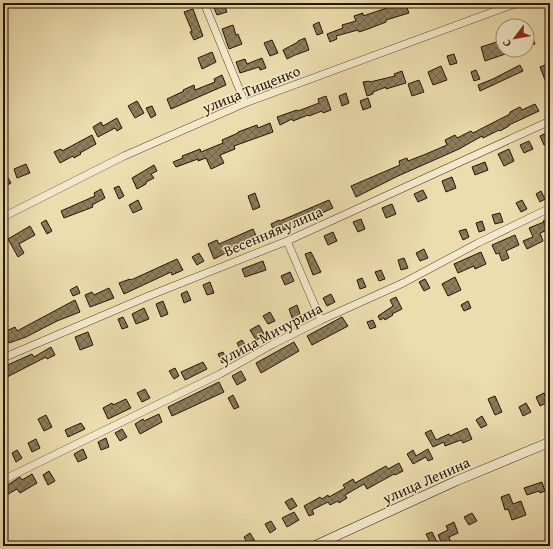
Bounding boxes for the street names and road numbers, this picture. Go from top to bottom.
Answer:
street label: улица Тищенко [198,60,303,119]
street label: Весенняя улица [220,200,326,261]
street label: улица Мичурина [215,297,327,369]
street label: улица Ленина [378,451,474,509]

